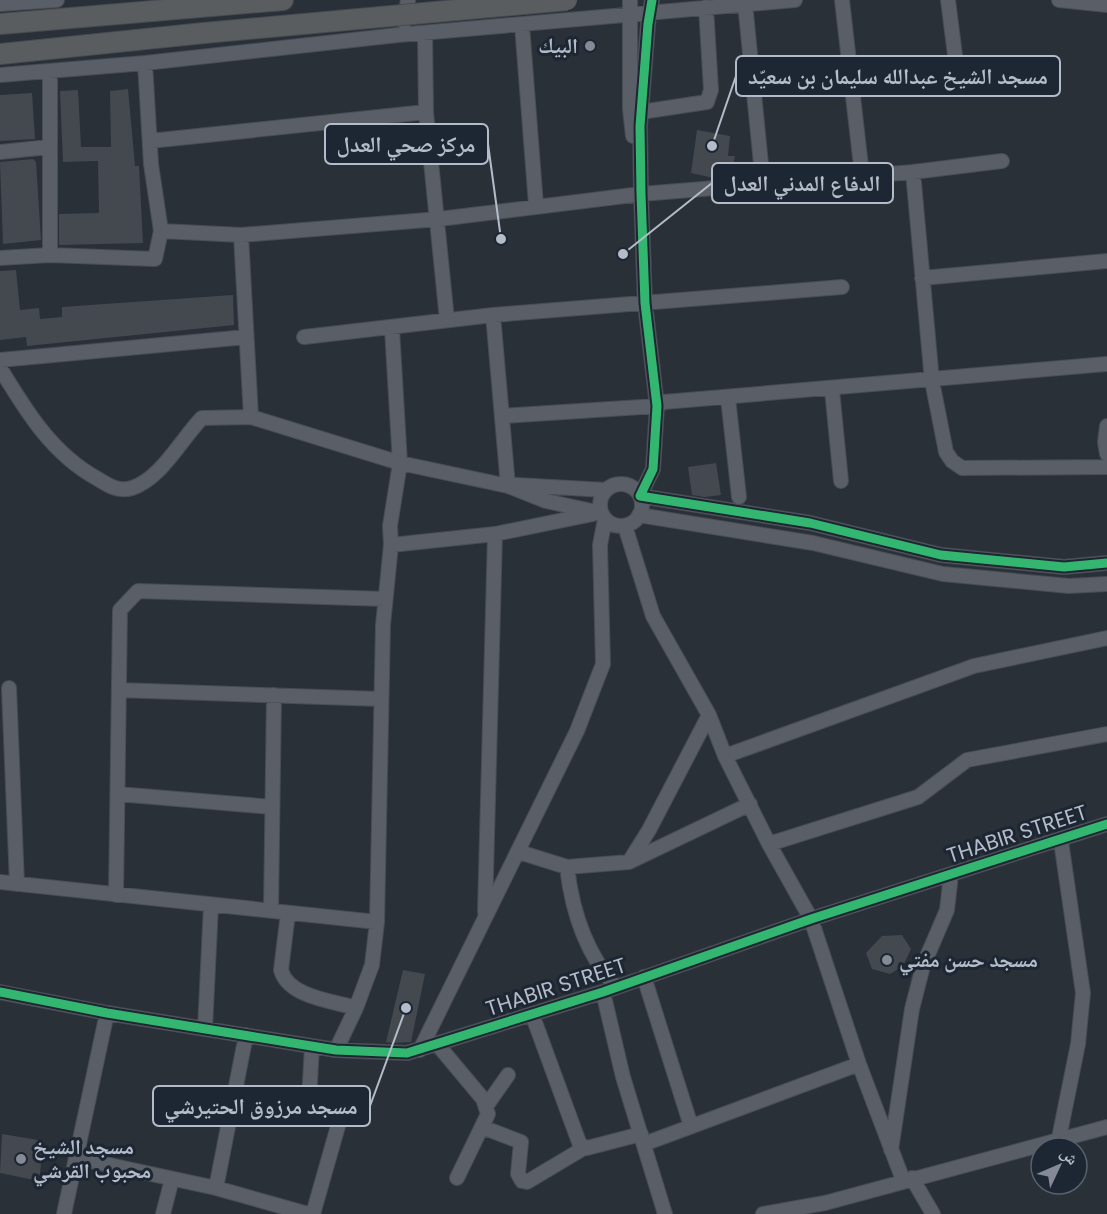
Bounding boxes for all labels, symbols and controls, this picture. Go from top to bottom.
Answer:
place label: البيك [538,31,578,60]
marker: البيك [583,39,597,53]
callout: مسجد الشيخ عبدالله سليمان بن سعيّد [736,56,1060,96]
text: مسجد الشيخ عبدالله سليمان بن سعيّد [748,61,1048,92]
callout: مركز صحي العدل [325,124,488,164]
text: مركز صحي العدل [337,129,476,161]
callout: الدفاع المدني العدل [712,163,893,203]
text: الدفاع المدني العدل [723,168,881,200]
street label: THABIR STREET [943,797,1091,870]
place label: مسجد حسن مفتي [899,945,1038,976]
street label: THABIR STREET [482,950,630,1023]
marker: مسجد حسن مفتي [880,953,894,967]
callout: مسجد مرزوق الحتيرشي [153,1086,370,1126]
text: مسجد مرزوق الحتيرشي [164,1091,358,1123]
place label: مسجد الشيخ محبوب القرشي [33,1132,151,1187]
north arrow [1029,1136,1089,1196]
text: ش [1055,1142,1084,1170]
marker: مسجد الشيخ محبوب القرشي [14,1152,28,1166]

